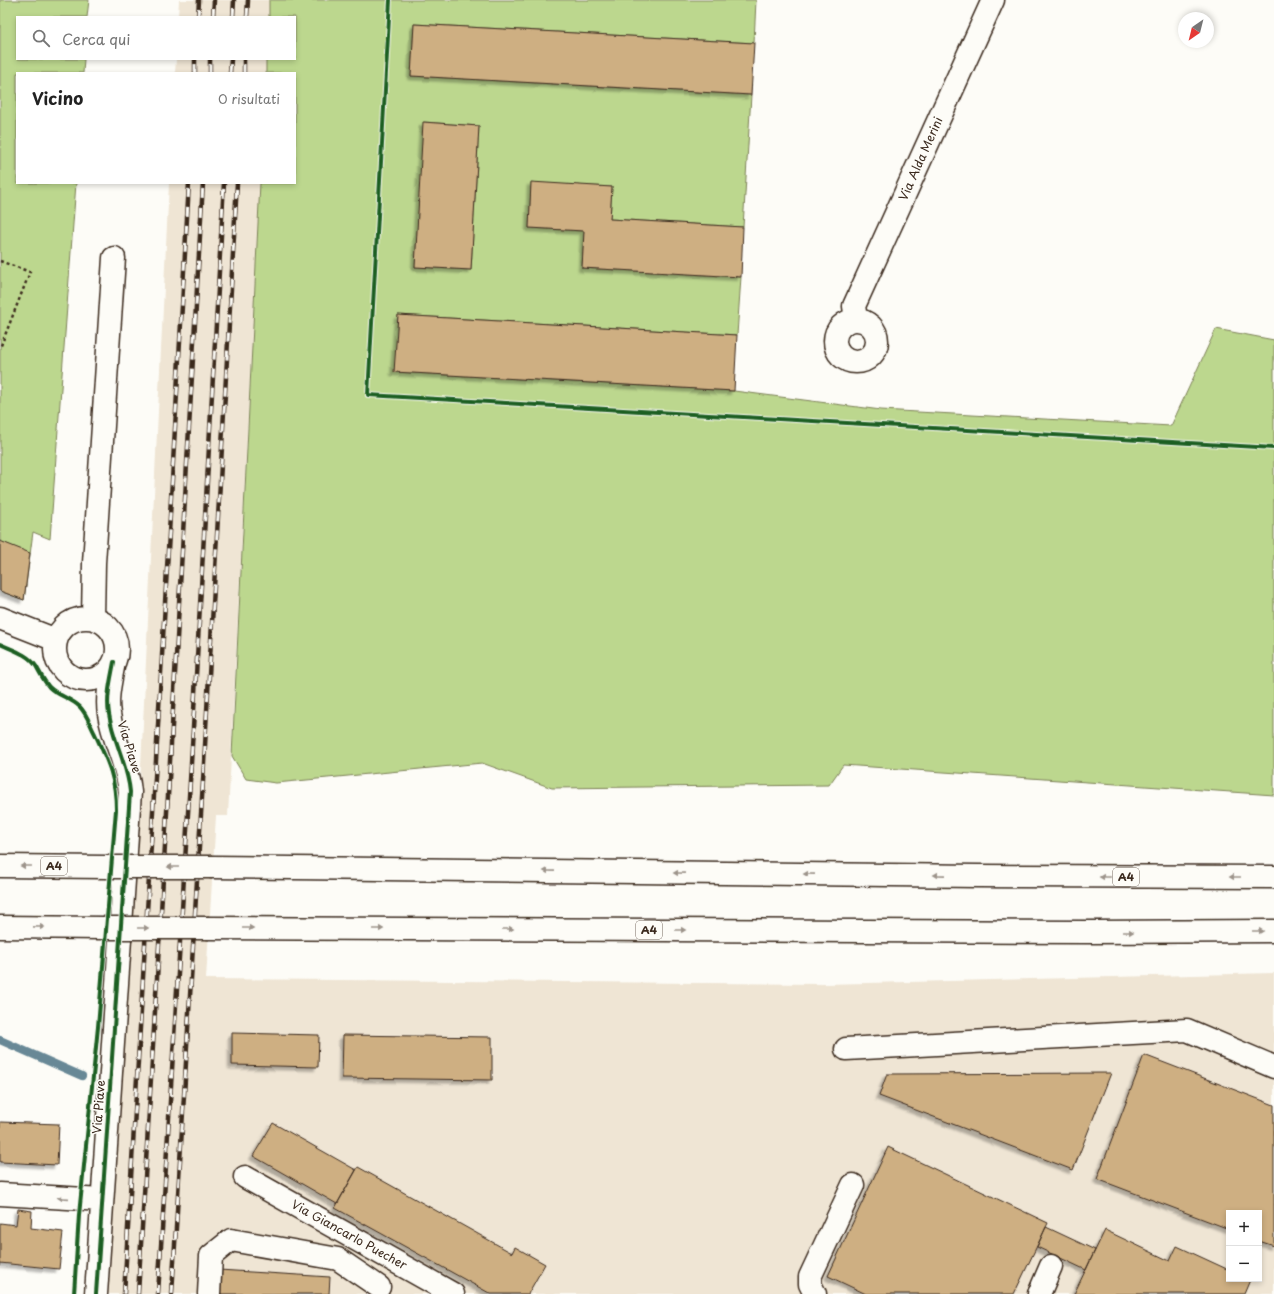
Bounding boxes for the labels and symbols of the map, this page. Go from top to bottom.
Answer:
north arrow [1178,12,1214,48]
street label: Via Alda Merini [894,114,947,203]
street label: Via Piave [113,718,147,776]
road number: A4 [41,857,67,875]
one-way arrow [19,863,32,869]
one-way arrow [166,864,179,870]
one-way arrow [542,868,555,874]
road number: A4 [1113,868,1139,886]
one-way arrow [672,870,685,876]
one-way arrow [802,871,815,877]
one-way arrow [933,872,945,879]
one-way arrow [1099,873,1111,880]
one-way arrow [1228,874,1241,880]
road number: A4 [636,921,662,939]
one-way arrow [33,924,46,930]
one-way arrow [137,925,150,931]
one-way arrow [242,925,255,931]
one-way arrow [372,926,385,932]
one-way arrow [502,926,515,932]
one-way arrow [674,927,687,933]
one-way arrow [1252,928,1265,934]
one-way arrow [1122,929,1135,935]
street label: Via Piave [87,1079,109,1135]
one-way arrow [57,1194,69,1201]
street label: Via Giancarlo Puecher [288,1195,411,1274]

